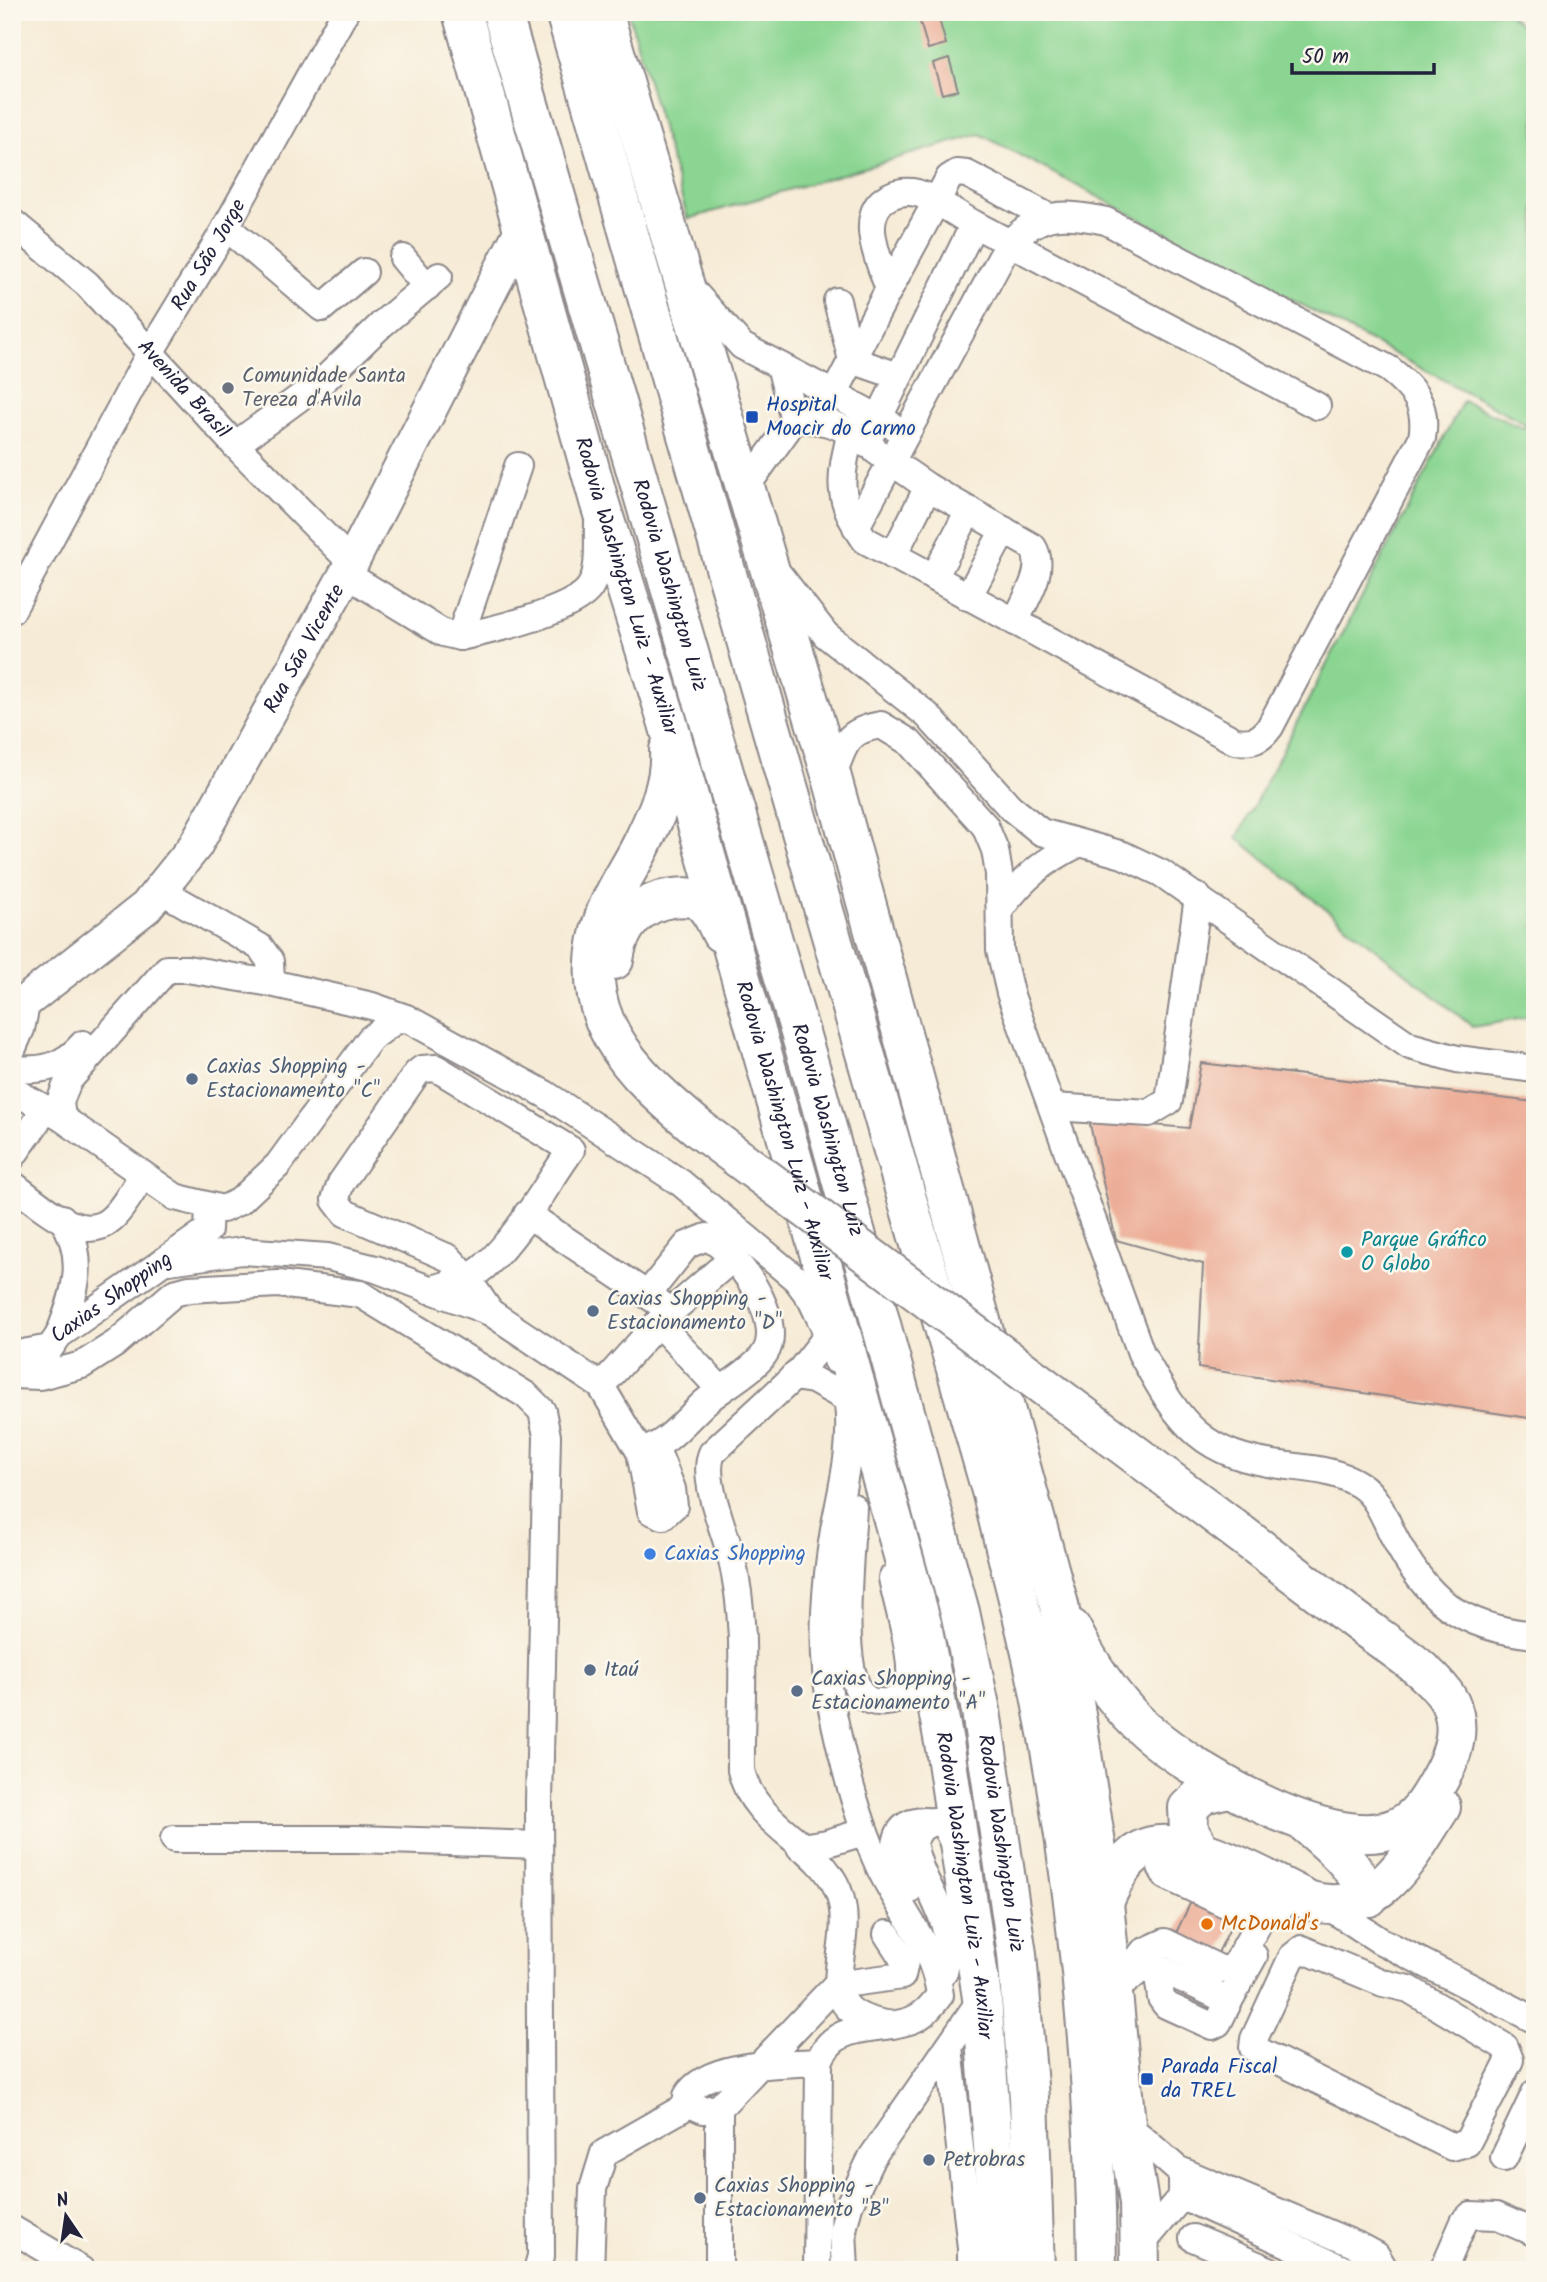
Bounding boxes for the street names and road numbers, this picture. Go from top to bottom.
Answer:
street label: Rua São Jorge [163,192,255,317]
street label: Avenida Brasil [129,332,238,446]
street label: Rodovia Washington Luiz - Auxiliar [565,433,687,740]
street label: Rodovia Washington Luiz [623,475,716,695]
street label: Rua Sāo Vicente [255,578,354,720]
street label: Rodovia Washington Luiz - Auxiliar [729,978,839,1282]
street label: Rodovia Washington Luiz [785,1021,869,1239]
street label: Caxias Shopping [42,1243,179,1350]
street label: Rodovia Washington Luiz - Auxiliar [926,1729,1002,2041]
street label: Rodovia Washington Luiz [968,1732,1033,1954]

